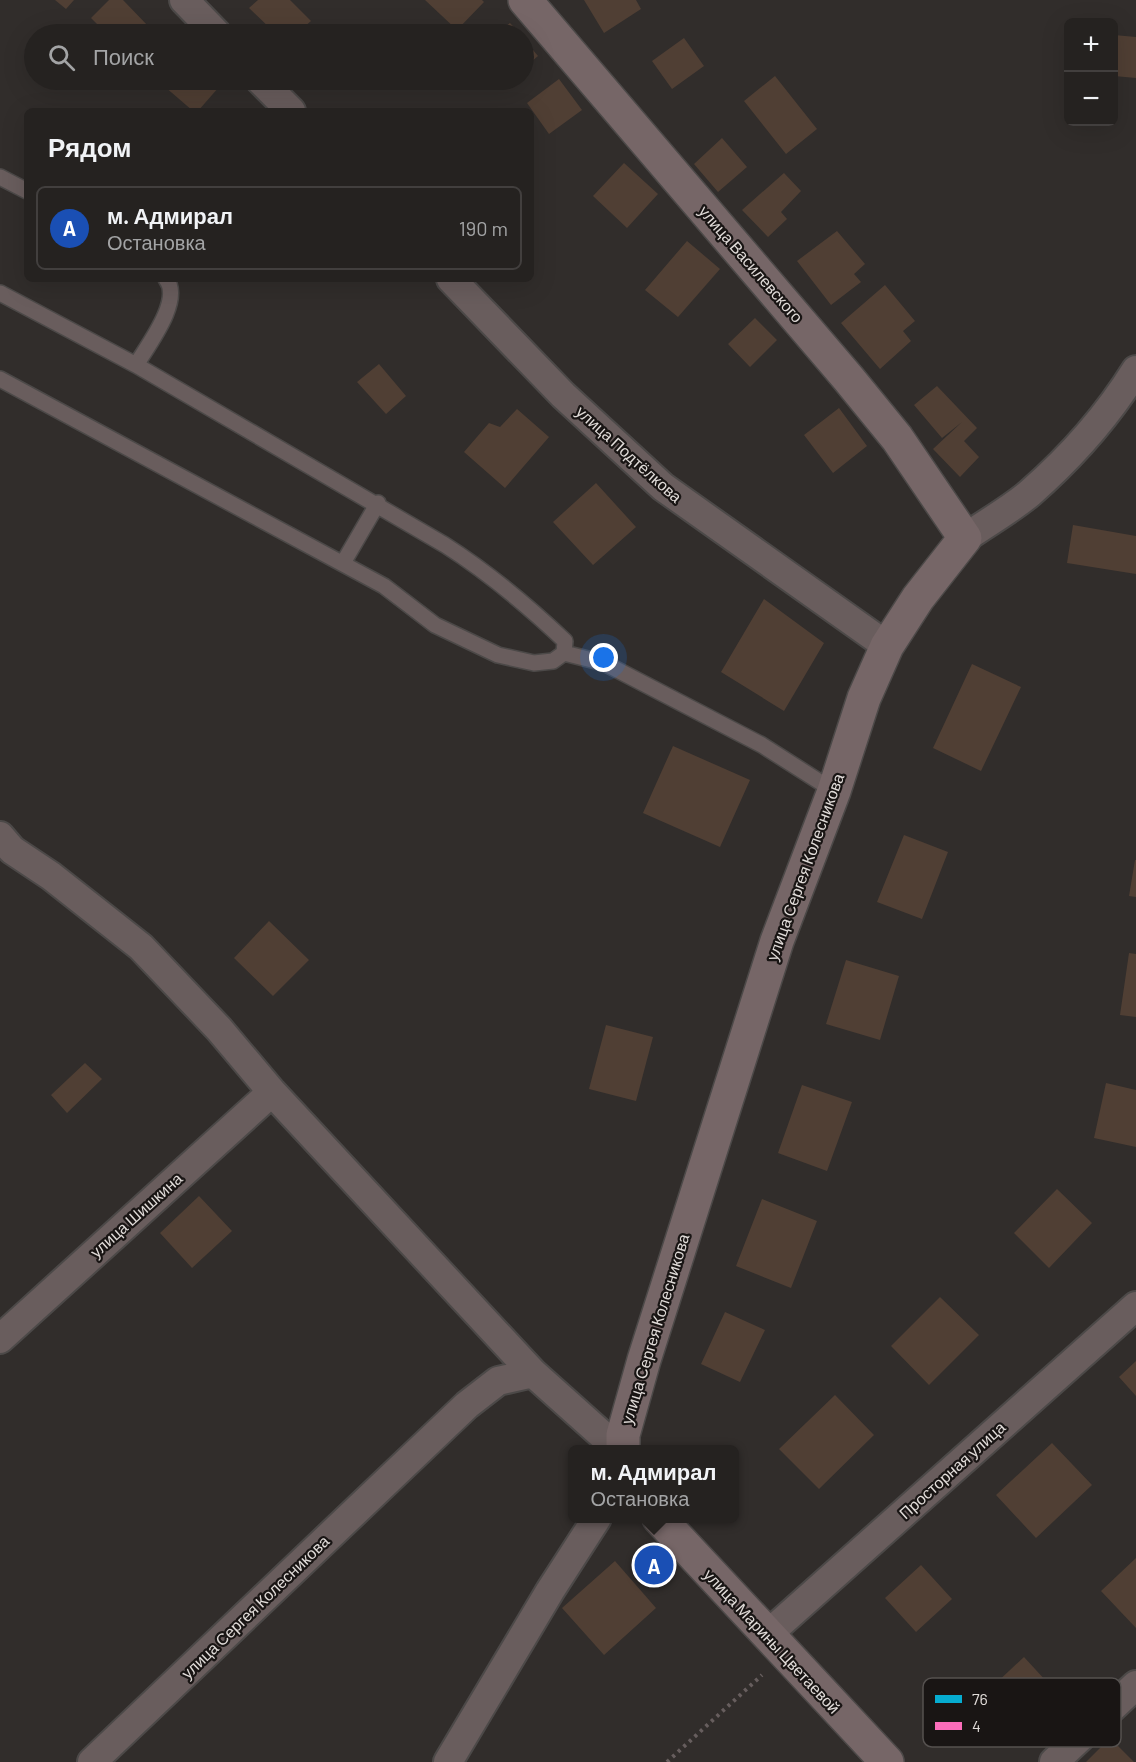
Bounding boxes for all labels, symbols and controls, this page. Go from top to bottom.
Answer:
map controls [1064,18,1118,126]
button: + [1064,18,1118,72]
search box [24,24,534,90]
icon: search [45,41,78,74]
text: Поиск [93,43,154,69]
button: − [1064,72,1118,126]
text: Рядом [48,131,131,162]
street label: улица Василевского [695,201,807,326]
text: м. Адмирал [107,202,233,228]
text: A [63,216,76,240]
text: 190 m [459,216,508,240]
text: Остановка [107,230,206,254]
street label: улица Подтёлкова [573,401,686,506]
your location [589,643,618,672]
street label: улица Сергея Колесникова [762,770,847,963]
street label: улица Шишкина [86,1168,186,1261]
street label: улица Сергея Колесникова [616,1231,693,1426]
street label: Просторная улица [895,1417,1009,1522]
popup [568,1445,739,1523]
text: м. Адмирал [591,1458,716,1484]
text: Остановка [591,1486,689,1510]
street label: улица Сергея Колесникова [177,1531,333,1682]
pin: A [634,1542,674,1588]
street label: улица Марины Цветаевой [700,1564,844,1717]
legend [923,1678,1121,1747]
text: 76 [972,1689,988,1708]
text: 4 [972,1716,981,1735]

